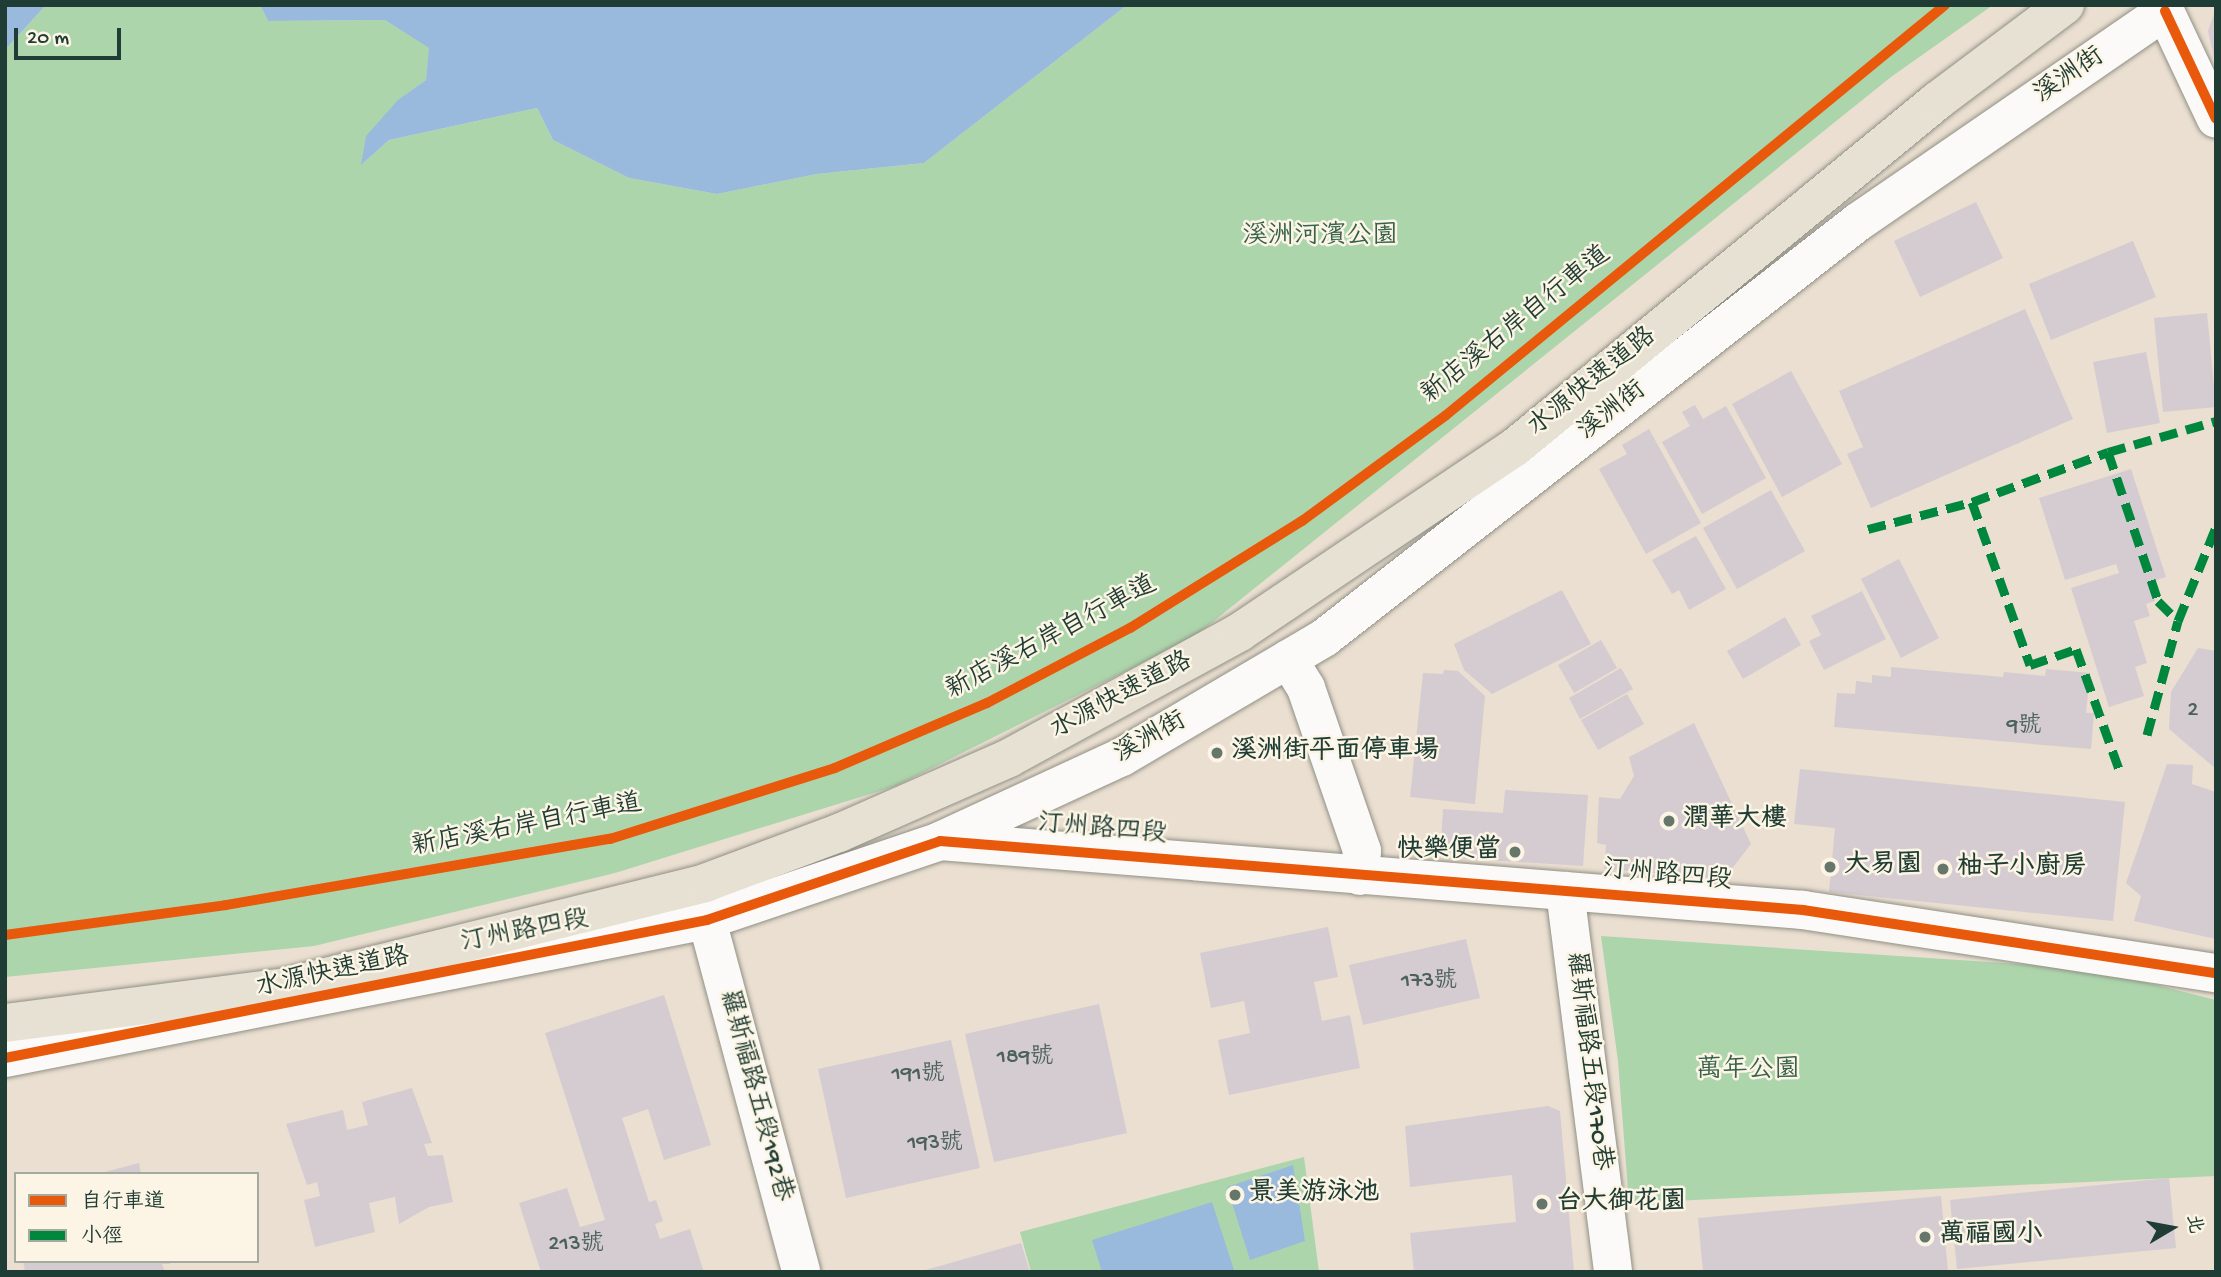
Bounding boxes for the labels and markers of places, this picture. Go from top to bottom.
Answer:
place label: 溪洲街平面停車場 [1231,737,1439,769]
marker: 溪洲街平面停車場 [1209,745,1225,761]
place label: 潤華大樓 [1683,805,1787,837]
marker: 潤華大樓 [1661,813,1677,829]
place label: 快樂便當 [1397,836,1501,868]
marker: 快樂便當 [1507,844,1523,860]
place label: 大易園 [1844,851,1922,883]
place label: 柚子小廚房 [1957,853,2087,885]
marker: 大易園 [1822,859,1838,875]
marker: 柚子小廚房 [1935,861,1951,877]
place label: 景美游泳池 [1249,1179,1379,1211]
marker: 景美游泳池 [1227,1187,1243,1203]
place label: 台大御花園 [1556,1188,1686,1220]
marker: 台大御花園 [1534,1196,1550,1212]
place label: 萬福國小 [1939,1221,2043,1253]
marker: 萬福國小 [1917,1229,1933,1245]

